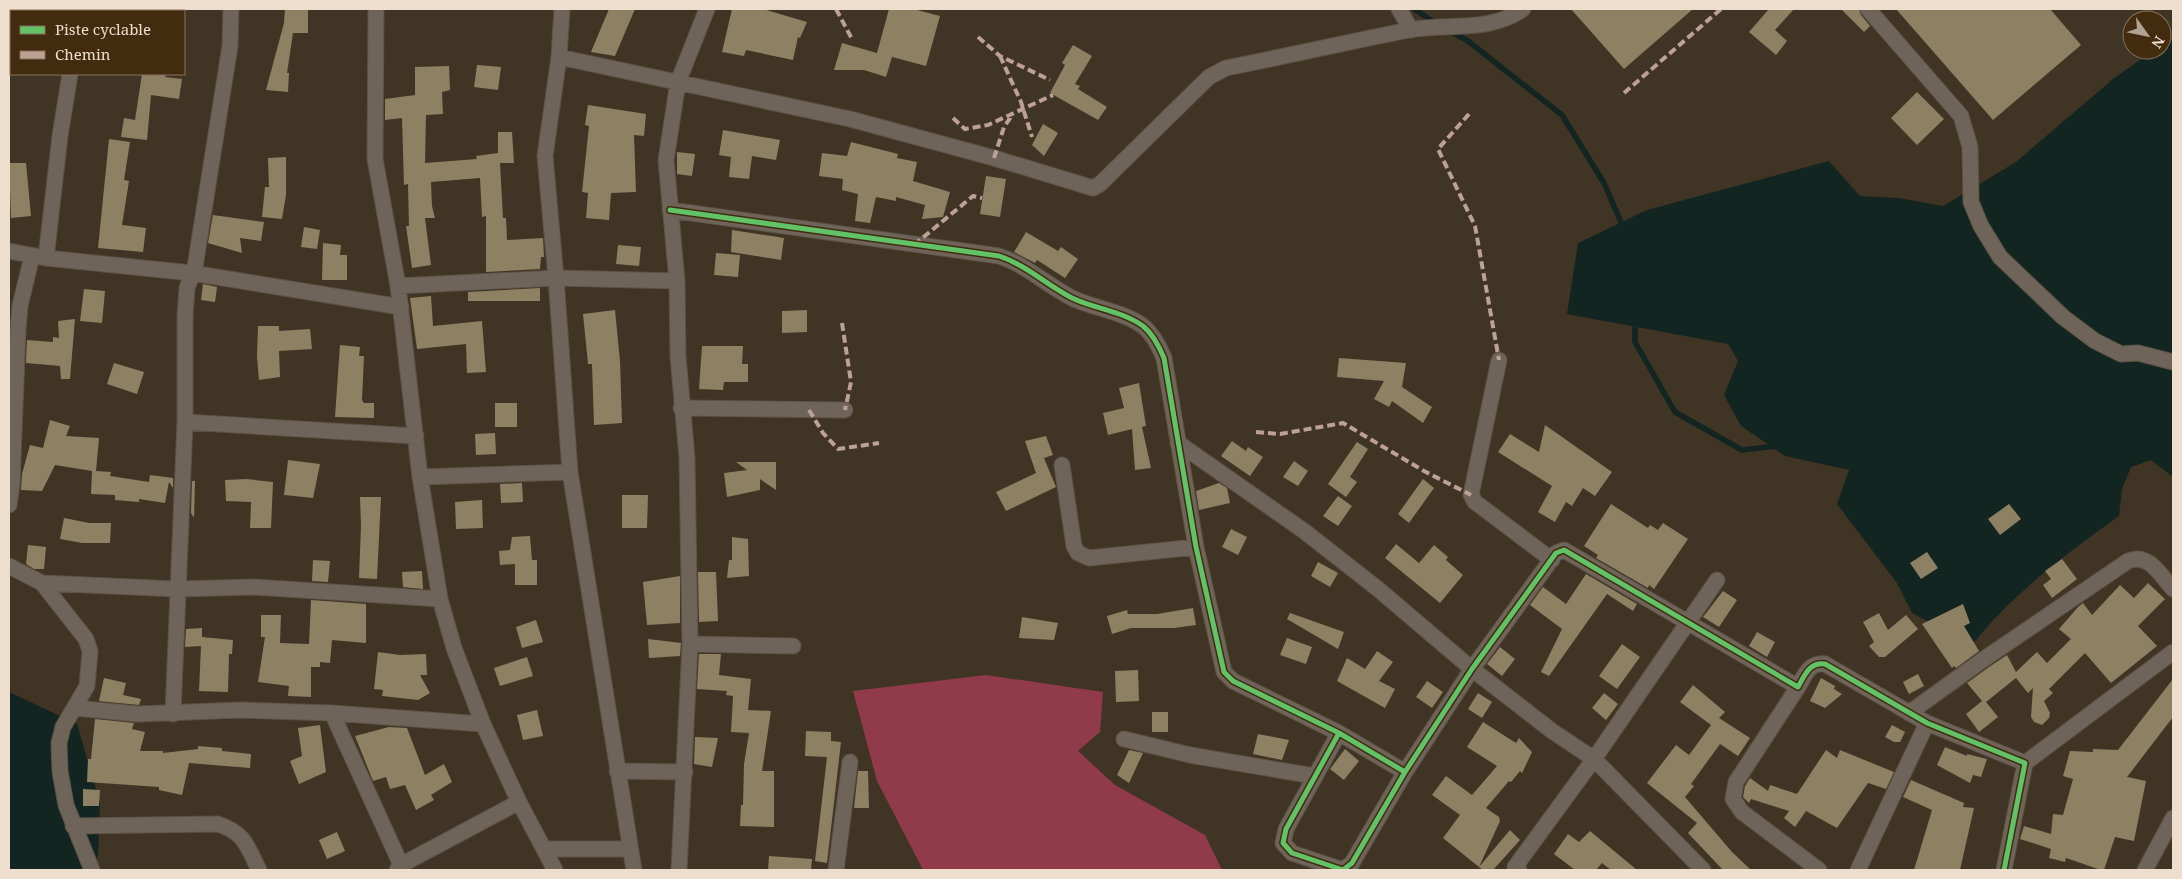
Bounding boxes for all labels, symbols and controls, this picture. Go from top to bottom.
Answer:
legend [10,10,185,75]
north arrow [2122,10,2172,60]
text: Piste cyclable [55,19,151,39]
text: N [2147,33,2169,52]
text: Chemin [55,44,111,64]

